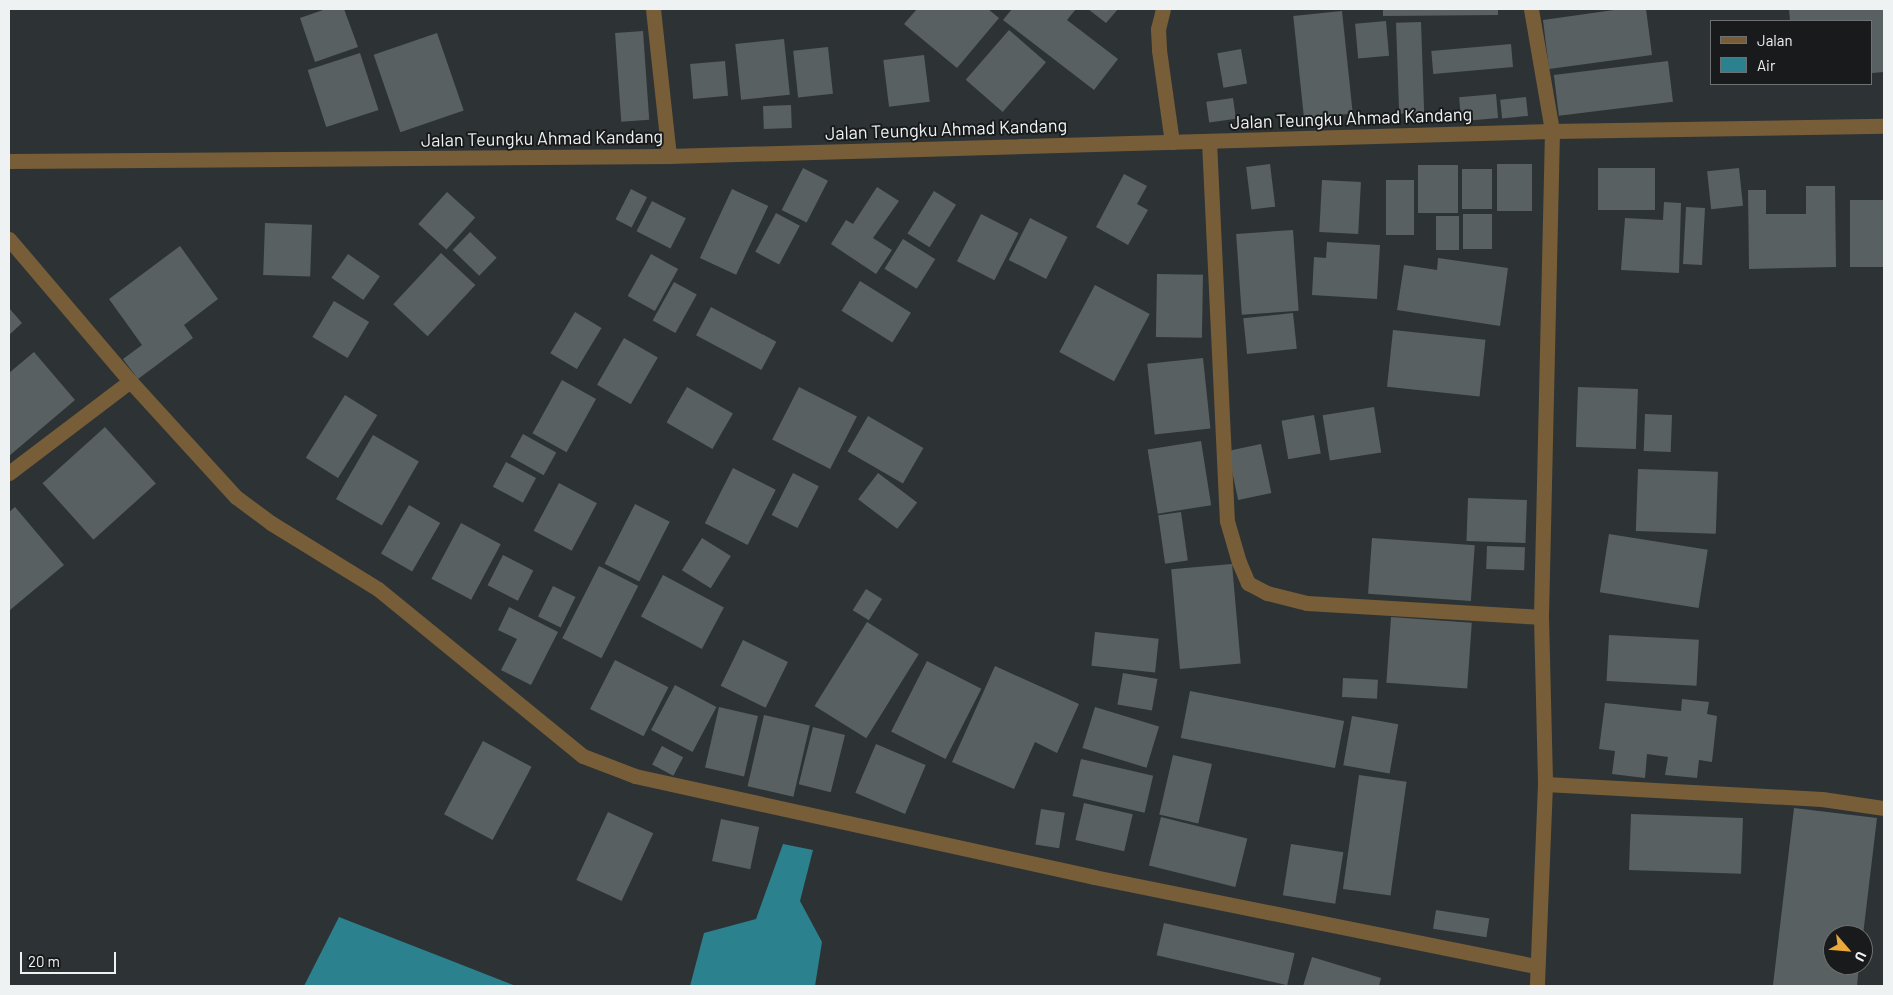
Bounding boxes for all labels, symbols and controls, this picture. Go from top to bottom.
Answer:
legend [1710,20,1873,85]
text: Jalan [1757,31,1793,49]
text: Air [1757,56,1775,74]
street label: Jalan Teungku Ahmad Kandang [1230,103,1472,133]
street label: Jalan Teungku Ahmad Kandang [825,114,1067,144]
street label: Jalan Teungku Ahmad Kandang [421,125,663,151]
north arrow [1823,925,1873,975]
scale bar [22,942,119,974]
text: U [1851,949,1870,964]
text: 20 m [28,952,60,970]

